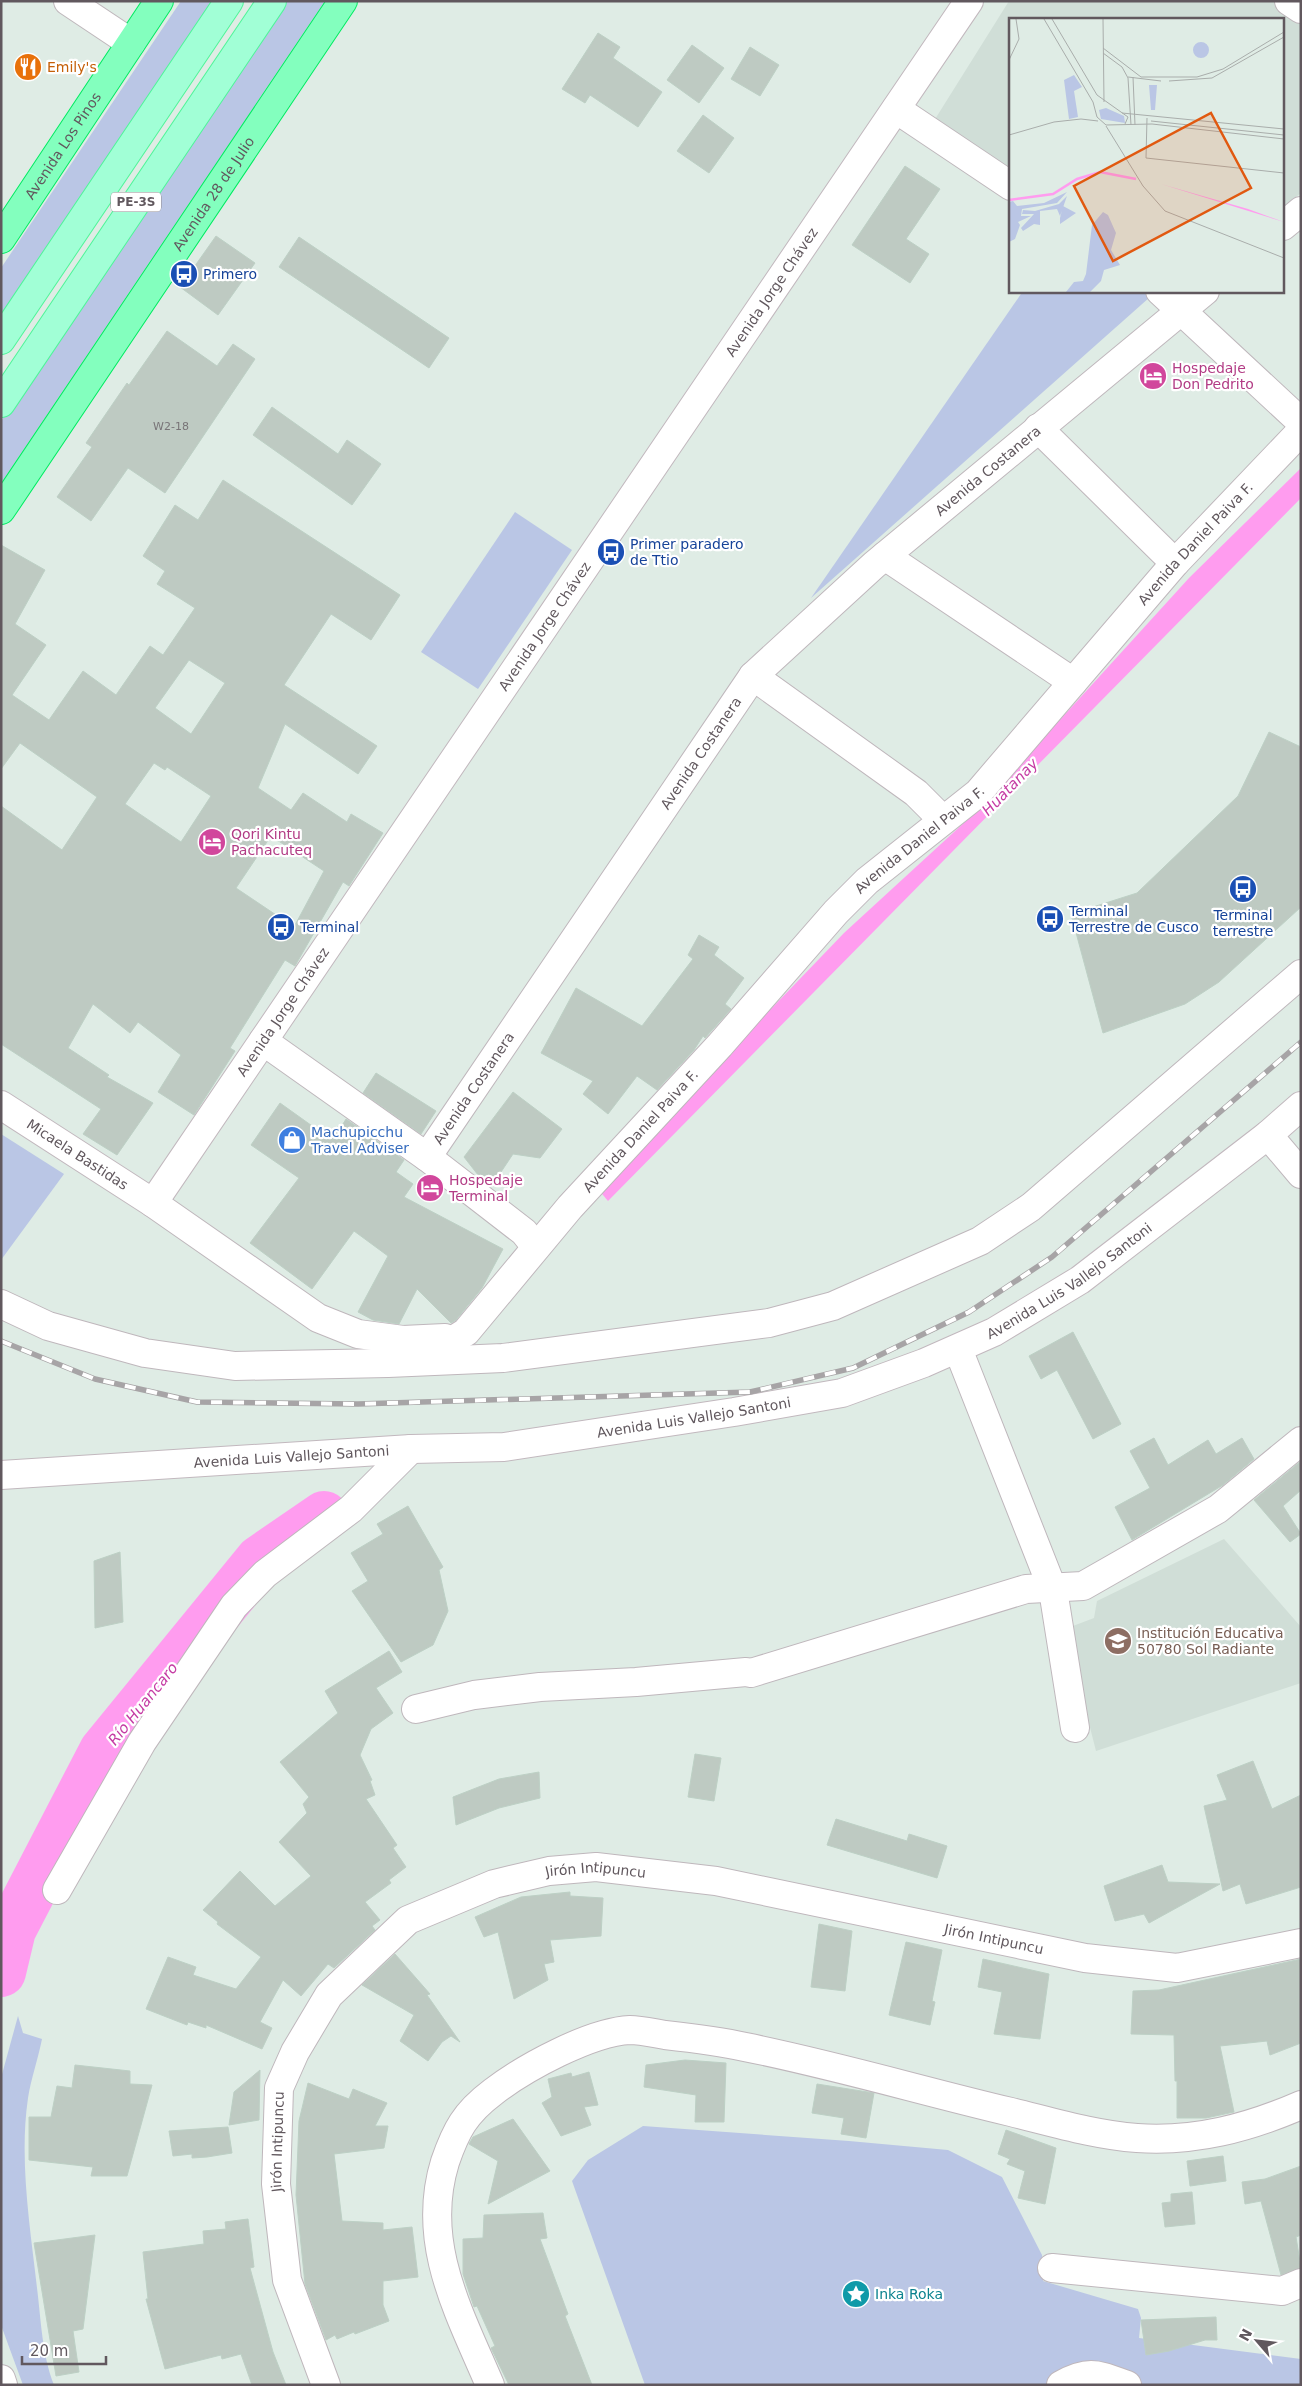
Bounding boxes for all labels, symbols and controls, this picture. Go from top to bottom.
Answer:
inset map [1009,18,1284,292]
restaurant icon: Emily's [13,52,43,82]
place label: Emily's [47,59,97,75]
street label: Avenida Los Pinos [22,89,104,202]
street label: Avenida 28 de Julio [169,134,258,254]
road number: PE-3S [111,192,161,212]
street label: Avenida Jorge Chávez [722,225,821,359]
bus stop icon: Primero [169,259,199,289]
place label: Primero [203,266,257,282]
place label: Hospedaje Don Pedrito [1172,360,1254,392]
hotel icon: Hospedaje Don Pedrito [1138,361,1168,391]
house number: W2-18 [153,420,189,433]
street label: Avenida Costanera [932,422,1044,519]
street label: Avenida Daniel Paiva F. [1135,479,1256,608]
place label: Primer paradero de Ttio [630,536,744,568]
bus stop icon: Primer paradero de Ttio [596,537,626,567]
street label: Avenida Jorge Chávez [495,559,594,694]
street label: Avenida Costanera [657,694,745,812]
water label: Huatanay [978,754,1042,819]
street label: Avenida Daniel Paiva F. [851,784,988,897]
place label: Qori Kintu Pachacuteq [231,826,312,858]
hotel icon: Qori Kintu Pachacuteq [197,827,227,857]
bus stop icon: Terminal terrestre [1228,874,1258,904]
place label: Terminal Terrestre de Cusco [1068,903,1199,935]
bus stop icon: Terminal Terrestre de Cusco [1035,904,1065,934]
place label: Terminal terrestre [1212,907,1273,939]
bus stop icon: Terminal [266,912,296,942]
place label: Terminal [299,919,359,935]
street label: Avenida Jorge Chávez [233,944,332,1079]
street label: Avenida Costanera [430,1029,517,1147]
street label: Avenida Daniel Paiva F. [580,1066,701,1196]
street label: Micaela Bastidas [24,1116,131,1193]
place label: Machupicchu Travel Adviser [310,1124,409,1156]
shop icon: Machupicchu Travel Adviser [277,1125,307,1155]
place label: Hospedaje Terminal [448,1172,523,1204]
hotel icon: Hospedaje Terminal [415,1173,445,1203]
street label: Avenida Luis Vallejo Santoni [984,1220,1155,1342]
street label: Avenida Luis Vallejo Santoni [596,1394,792,1441]
street label: Avenida Luis Vallejo Santoni [193,1442,390,1471]
place label: Institución Educativa 50780 Sol Radiante [1137,1625,1284,1657]
school or university icon: Institución Educativa 50780 Sol Radiante [1103,1626,1133,1656]
water label: Río Huancaro [104,1659,182,1749]
street label: Jirón Intipuncu [543,1859,647,1881]
street label: Jirón Intipuncu [942,1921,1045,1957]
street label: Jirón Intipuncu [268,2091,287,2194]
place icon: Inka Roka [841,2279,871,2309]
place label: Inka Roka [875,2286,943,2302]
north arrow [1232,2316,1282,2366]
text: N [1236,2326,1255,2344]
scale bar [22,2334,106,2366]
text: 20 m [30,2342,68,2360]

